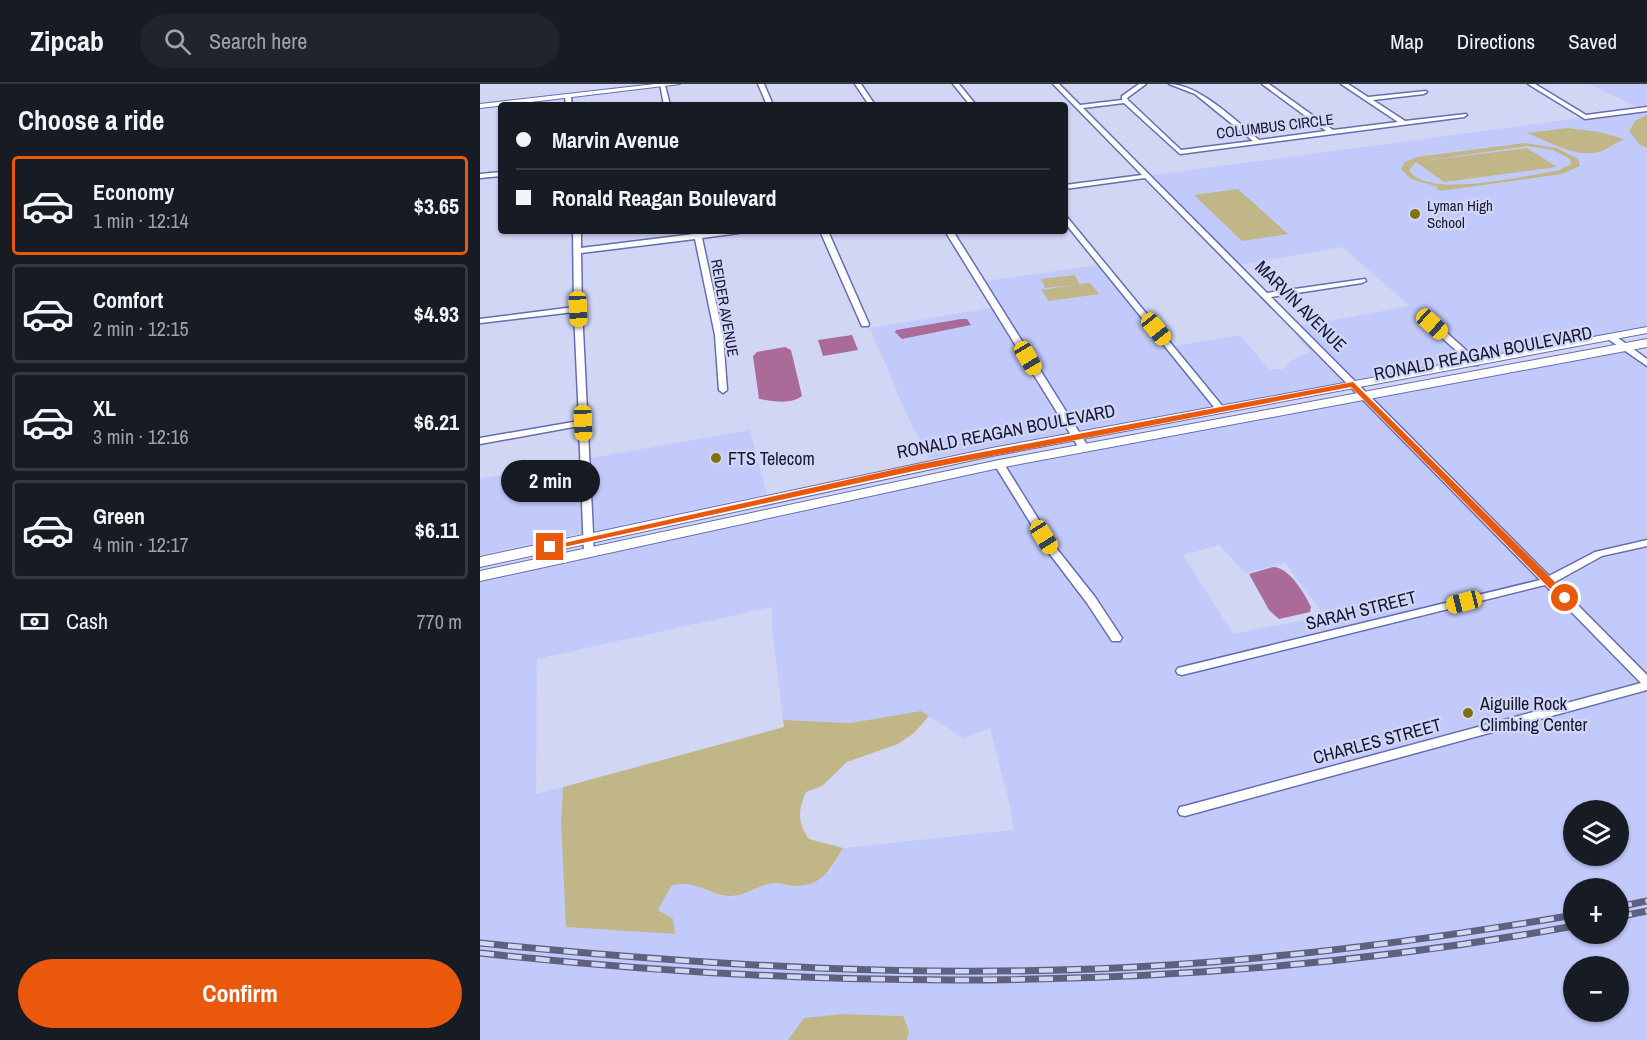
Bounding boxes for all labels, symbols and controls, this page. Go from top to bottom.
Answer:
search box [140,14,560,68]
text: Zipcab [30,22,104,60]
icon: search [161,25,194,58]
text: Search here [209,26,307,56]
text: Map [1390,27,1424,56]
text: Directions [1457,27,1535,56]
text: Saved [1568,27,1617,56]
text: Choose a ride [18,102,164,138]
street label: COLUMBUS CIRCLE [1215,108,1335,144]
text: Marvin Avenue [552,125,679,155]
text: Economy [93,177,174,207]
icon: car [21,179,75,233]
text: Ronald Reagan Boulevard [552,183,777,213]
text: $3.65 [414,191,459,221]
place label: Lyman High School [1427,195,1493,233]
text: 1 min · 12:14 [93,207,189,234]
marker: Lyman High School [1408,207,1422,221]
street label: MARVIN AVENUE [1250,255,1352,357]
street label: REIDER AVENUE [706,257,744,359]
text: Comfort [93,285,163,315]
icon: car [21,287,75,341]
car [568,291,588,327]
text: $4.93 [414,299,459,329]
car [1413,305,1451,343]
car [1138,309,1174,349]
text: 2 min · 12:15 [93,315,189,342]
street label: RONALD REAGAN BOULEVARD [1372,320,1594,386]
car [1011,338,1045,378]
text: XL [93,393,116,423]
icon: car [21,395,75,449]
street label: RONALD REAGAN BOULEVARD [895,398,1117,464]
car [573,405,593,441]
text: $6.21 [414,407,459,437]
text: 3 min · 12:16 [93,423,189,450]
place label: FTS Telecom [728,446,815,471]
marker: FTS Telecom [709,451,723,465]
callout: 2 min [500,460,599,502]
text: 2 min [529,467,572,494]
text: Green [93,501,145,531]
icon: car [21,503,75,557]
text: $6.11 [415,515,459,545]
car [1027,517,1061,557]
text: 4 min · 12:17 [93,531,189,558]
route end [536,533,563,560]
street label: SARAH STREET [1303,584,1419,636]
route start [1551,584,1578,611]
car [1444,589,1484,615]
icon: cash [18,605,51,638]
text: Cash [66,606,108,636]
text: 770 m [416,608,462,635]
place label: Aiguille Rock Climbing Center [1479,691,1588,737]
marker: Aiguille Rock Climbing Center [1461,706,1475,720]
street label: CHARLES STREET [1310,712,1444,770]
map controls [1563,800,1629,1022]
button: layers [1563,800,1629,866]
button: + [1563,878,1629,944]
button: − [1563,956,1629,1022]
button: Confirm [18,959,462,1028]

